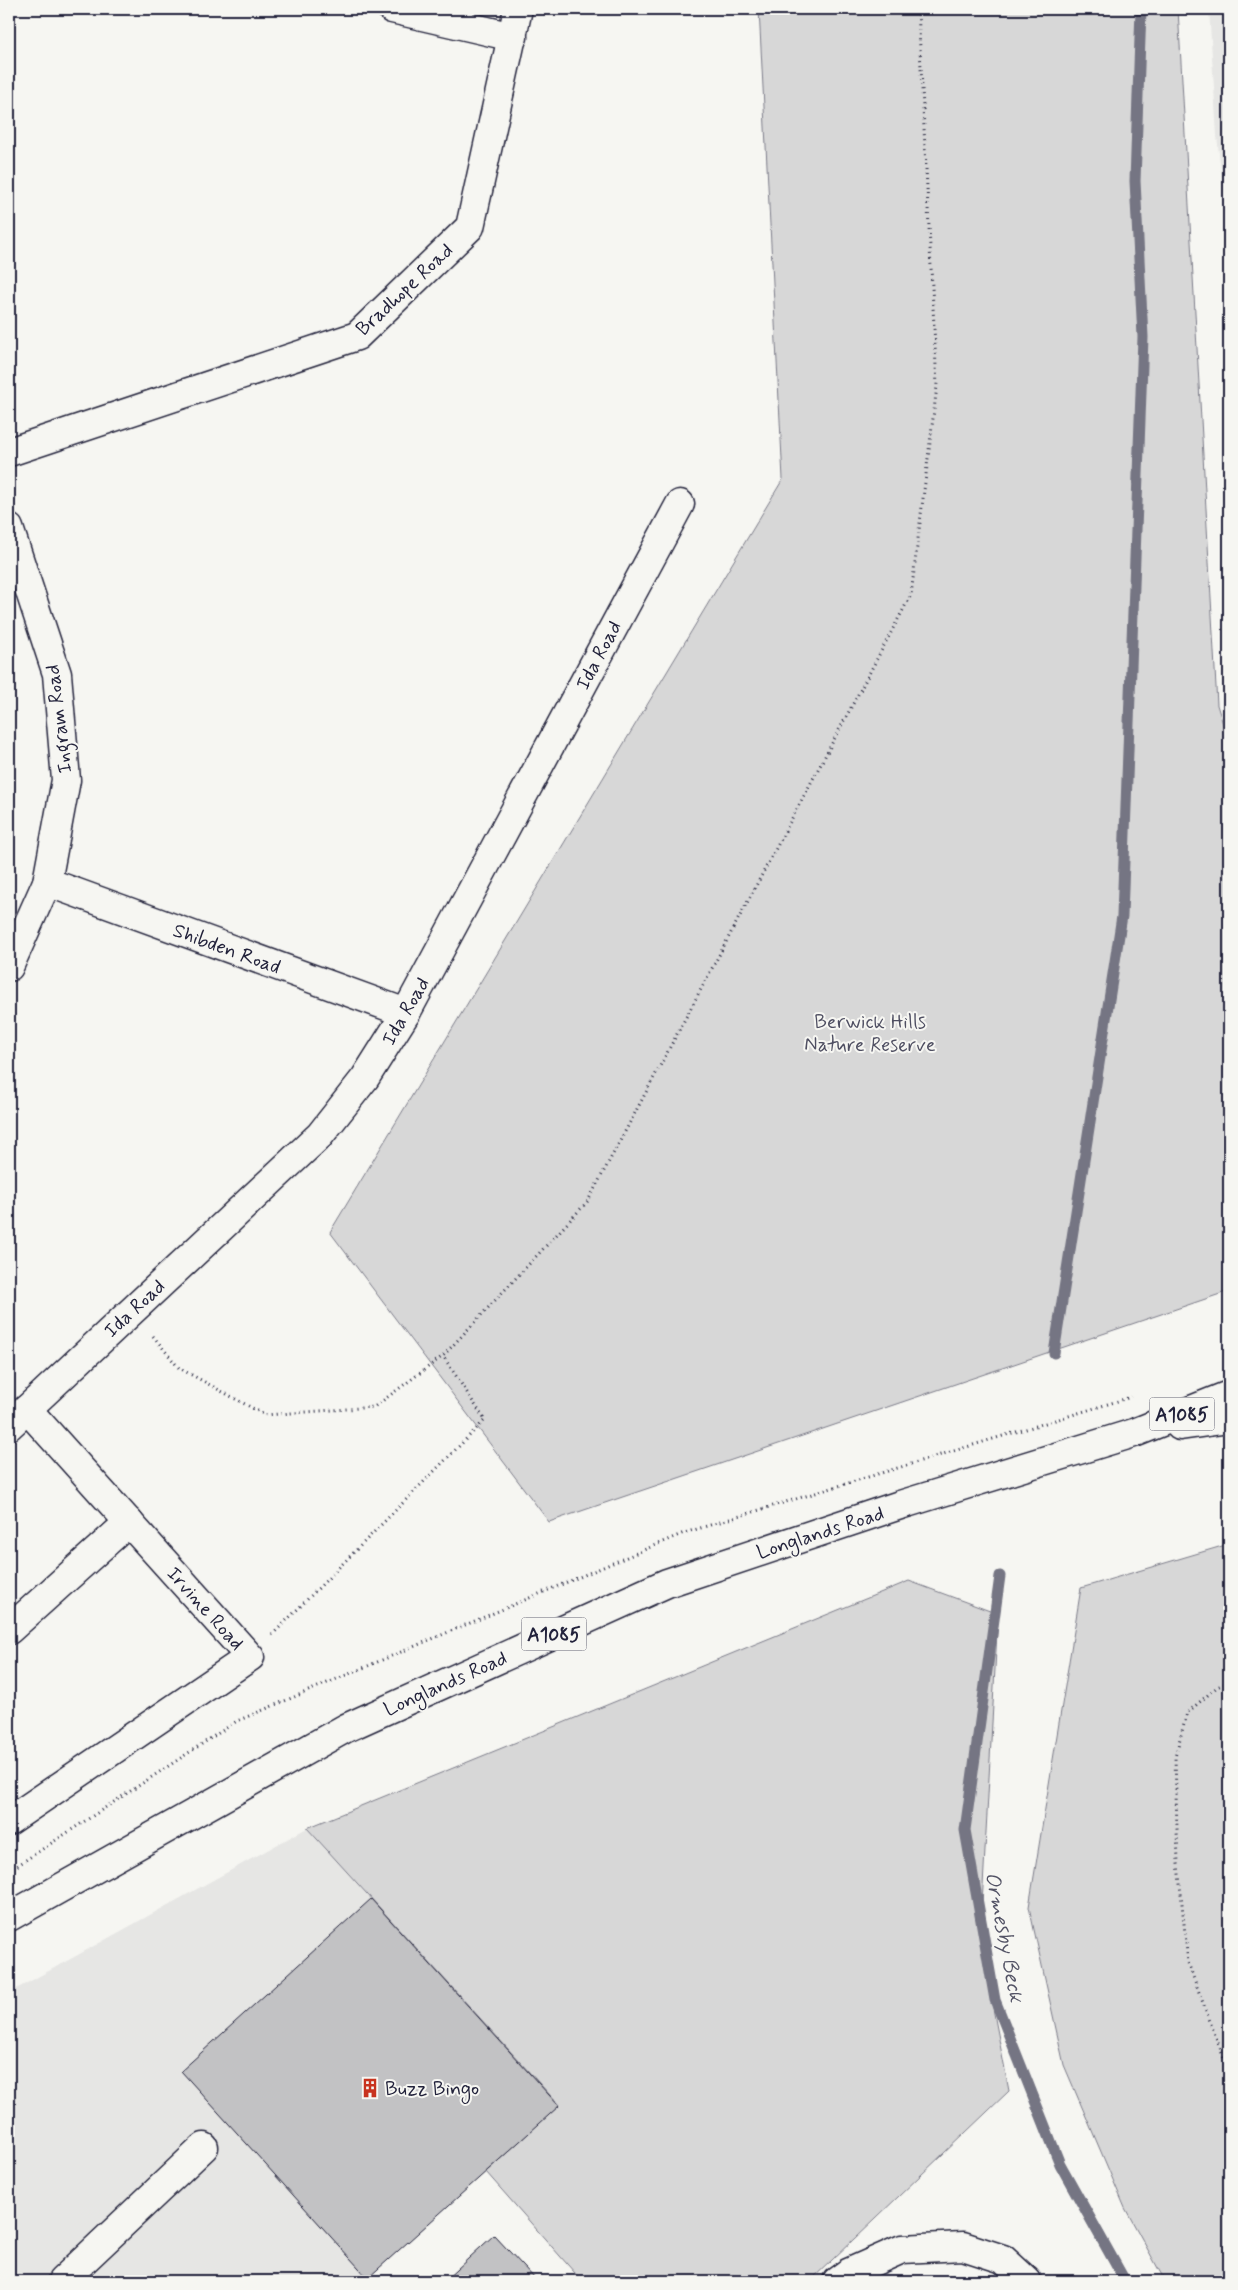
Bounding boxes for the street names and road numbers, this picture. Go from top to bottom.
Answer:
street label: Bradhope Road [350,238,460,342]
street label: Ida Road [570,616,629,695]
street label: Ingram Road [39,663,82,775]
street label: Shibden Road [169,917,284,981]
street label: Ida Road [376,973,437,1051]
street label: Ida Road [99,1274,171,1344]
road number: A1085 [1150,1398,1214,1430]
street label: Longlands Road [753,1500,888,1568]
street label: Irvine Road [160,1561,250,1657]
road number: A1085 [522,1618,586,1650]
street label: Longlands Road [380,1645,512,1725]

